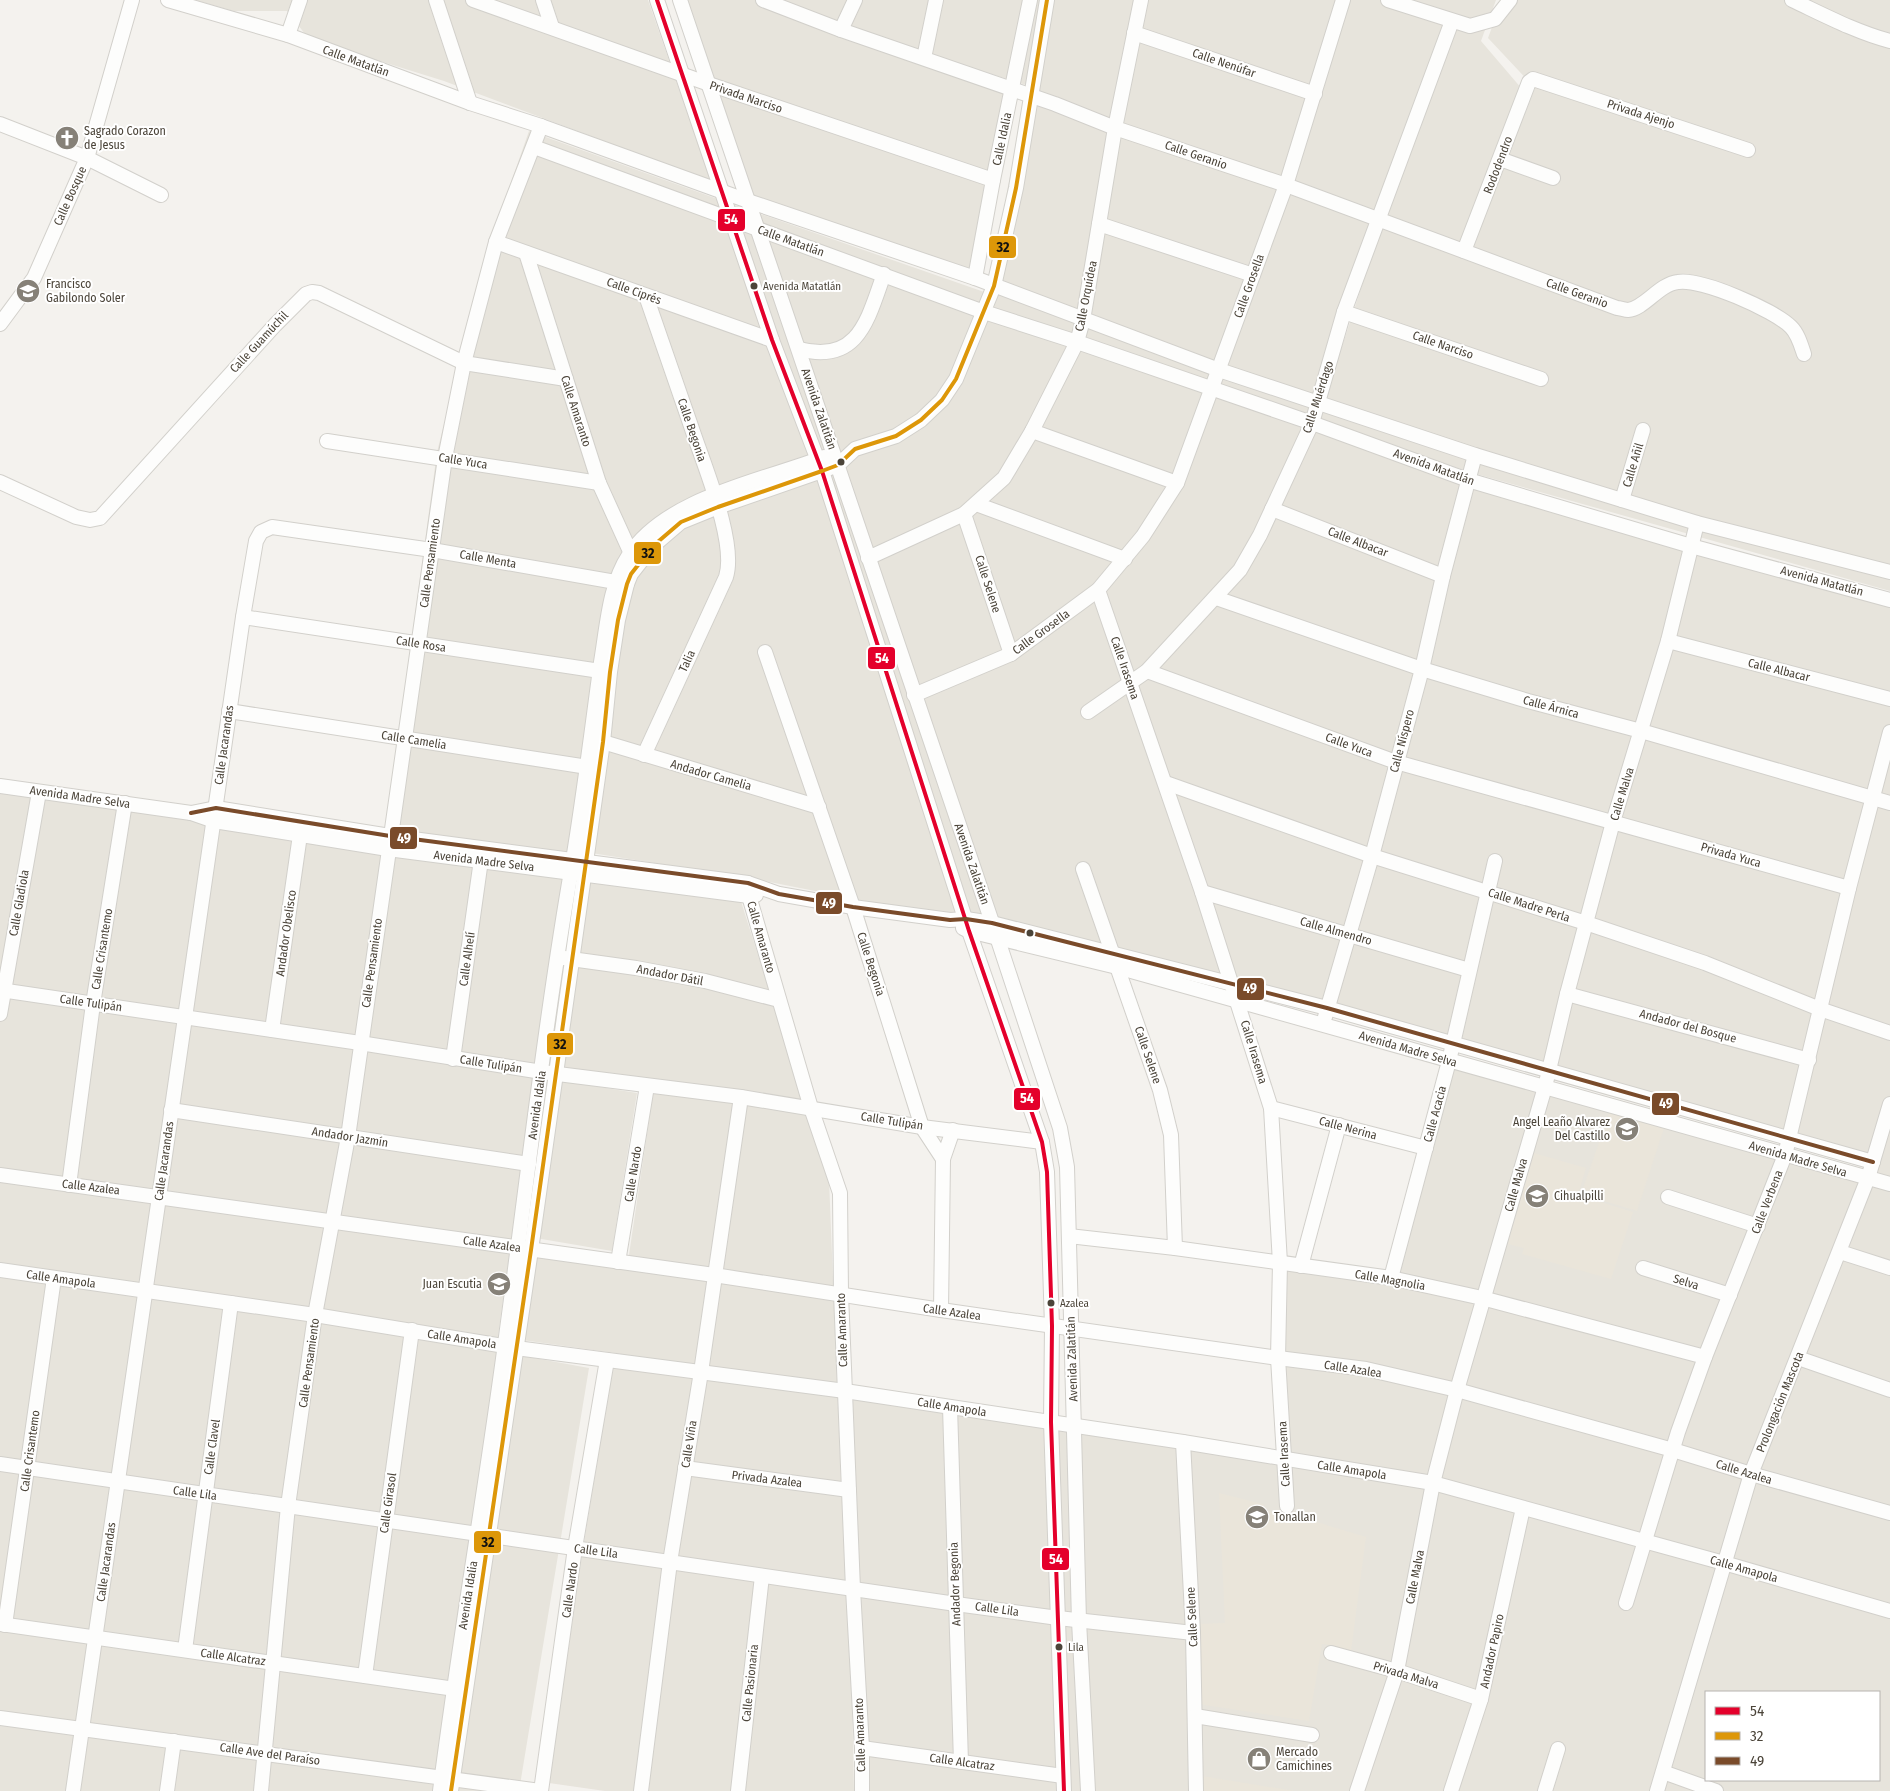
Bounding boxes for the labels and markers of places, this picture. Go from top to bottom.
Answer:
place label: Sagrado Corazon de Jesus [84,124,166,152]
church icon: Sagrado Corazon de Jesus [54,125,80,151]
place label: Francisco Gabilondo Soler [46,277,126,305]
school or university icon: Francisco Gabilondo Soler [15,278,41,304]
place label: Avenida Matatlán [763,280,841,293]
marker: Avenida Matatlán [749,281,759,291]
unlabelled marker [836,457,846,467]
unlabelled marker [1025,928,1035,938]
place label: Angel Leaño Alvarez Del Castillo [1513,1115,1610,1143]
school or university icon: Angel Leaño Alvarez Del Castillo [1614,1116,1640,1142]
school or university icon: Cihualpilli [1524,1183,1550,1209]
place label: Cihualpilli [1554,1189,1603,1203]
school or university icon: Juan Escutia [486,1271,512,1297]
place label: Juan Escutia [423,1277,482,1291]
place label: Azalea [1060,1297,1089,1310]
marker: Azalea [1046,1298,1056,1308]
school or university icon: Tonallan [1244,1504,1270,1530]
place label: Tonallan [1274,1510,1316,1524]
place label: Lila [1068,1641,1084,1654]
marker: Lila [1054,1642,1064,1652]
place label: Mercado Camichines [1276,1745,1332,1773]
shop icon: Mercado Camichines [1246,1746,1272,1772]

